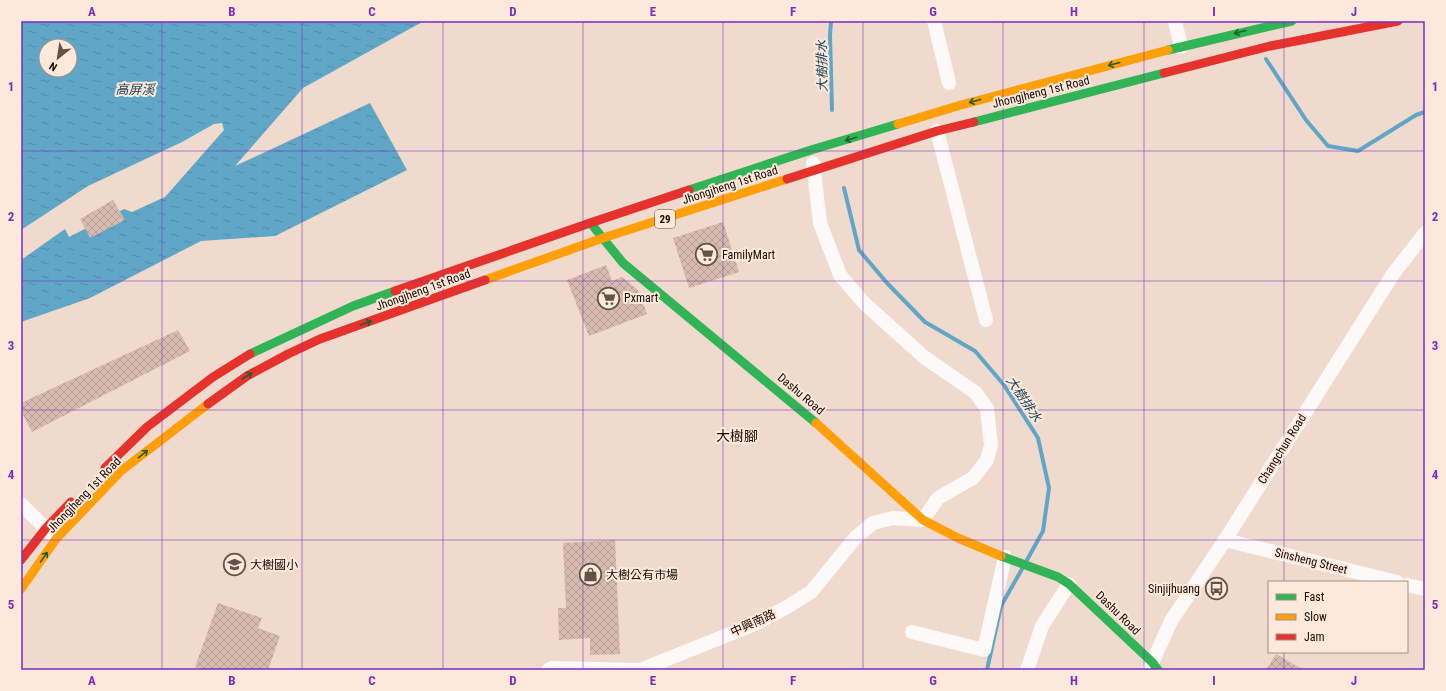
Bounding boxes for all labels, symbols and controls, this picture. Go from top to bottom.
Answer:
text: A [88,4,96,19]
text: B [228,4,236,19]
text: C [368,4,376,19]
text: D [509,4,517,19]
text: E [650,4,657,19]
text: F [790,4,796,19]
text: G [929,4,937,19]
text: H [1070,4,1078,19]
text: I [1212,4,1216,19]
text: J [1351,4,1357,19]
one-way arrow [1234,29,1247,37]
north arrow [38,38,78,78]
water label: 大樹排水 [814,39,830,92]
text: N [47,59,59,74]
one-way arrow [1108,61,1121,69]
street label: Jhongjheng 1st Road [991,73,1091,111]
text: 1 [8,79,14,94]
text: 1 [1432,79,1438,94]
water label: 高屏溪 [115,82,156,97]
one-way arrow [969,98,982,105]
one-way arrow [844,136,857,143]
street label: Jhongjheng 1st Road [680,163,780,207]
text: 2 [8,209,15,224]
text: 2 [1432,209,1439,224]
road number: 29 [655,210,675,228]
supermarket icon: FamilyMart [693,242,719,268]
place label: FamilyMart [722,248,776,262]
street label: Jhongjheng 1st Road [374,266,472,314]
supermarket icon: Pxmart [595,285,621,311]
place label: Pxmart [624,291,659,305]
one-way arrow [359,319,371,327]
text: 3 [8,338,14,353]
text: 3 [1432,338,1438,353]
street label: Dashu Road [775,370,827,418]
one-way arrow [241,372,253,380]
water label: 大樹排水 [1003,373,1045,426]
street label: Changchun Road [1255,411,1309,487]
district label: 大樹腳 [716,428,758,444]
one-way arrow [137,449,148,458]
street label: Jhongjheng 1st Road [44,454,124,536]
text: 4 [8,467,15,482]
text: 4 [1432,467,1439,482]
street label: Sinsheng Street [1273,545,1349,577]
one-way arrow [39,552,48,563]
school or university icon: 大樹國小 [221,552,247,578]
place label: 大樹國小 [250,558,298,572]
shop icon: 大樹公有市場 [577,562,603,588]
place label: 大樹公有市場 [606,568,678,582]
bus stop icon: Sinjijhuang [1203,576,1229,602]
legend [1268,581,1408,653]
place label: Sinjijhuang [1148,582,1200,596]
street label: Dashu Road [1093,588,1143,638]
text: Fast [1304,590,1325,604]
text: 5 [8,597,15,612]
text: 5 [1432,597,1439,612]
street label: 中興南路 [728,607,778,639]
text: Slow [1304,610,1327,624]
text: Jam [1304,630,1325,644]
text: A [88,673,96,688]
text: B [228,673,236,688]
text: C [368,673,376,688]
text: D [509,673,517,688]
text: E [650,673,657,688]
text: F [790,673,796,688]
text: G [929,673,937,688]
text: H [1070,673,1078,688]
text: I [1212,673,1216,688]
text: J [1351,673,1357,688]

